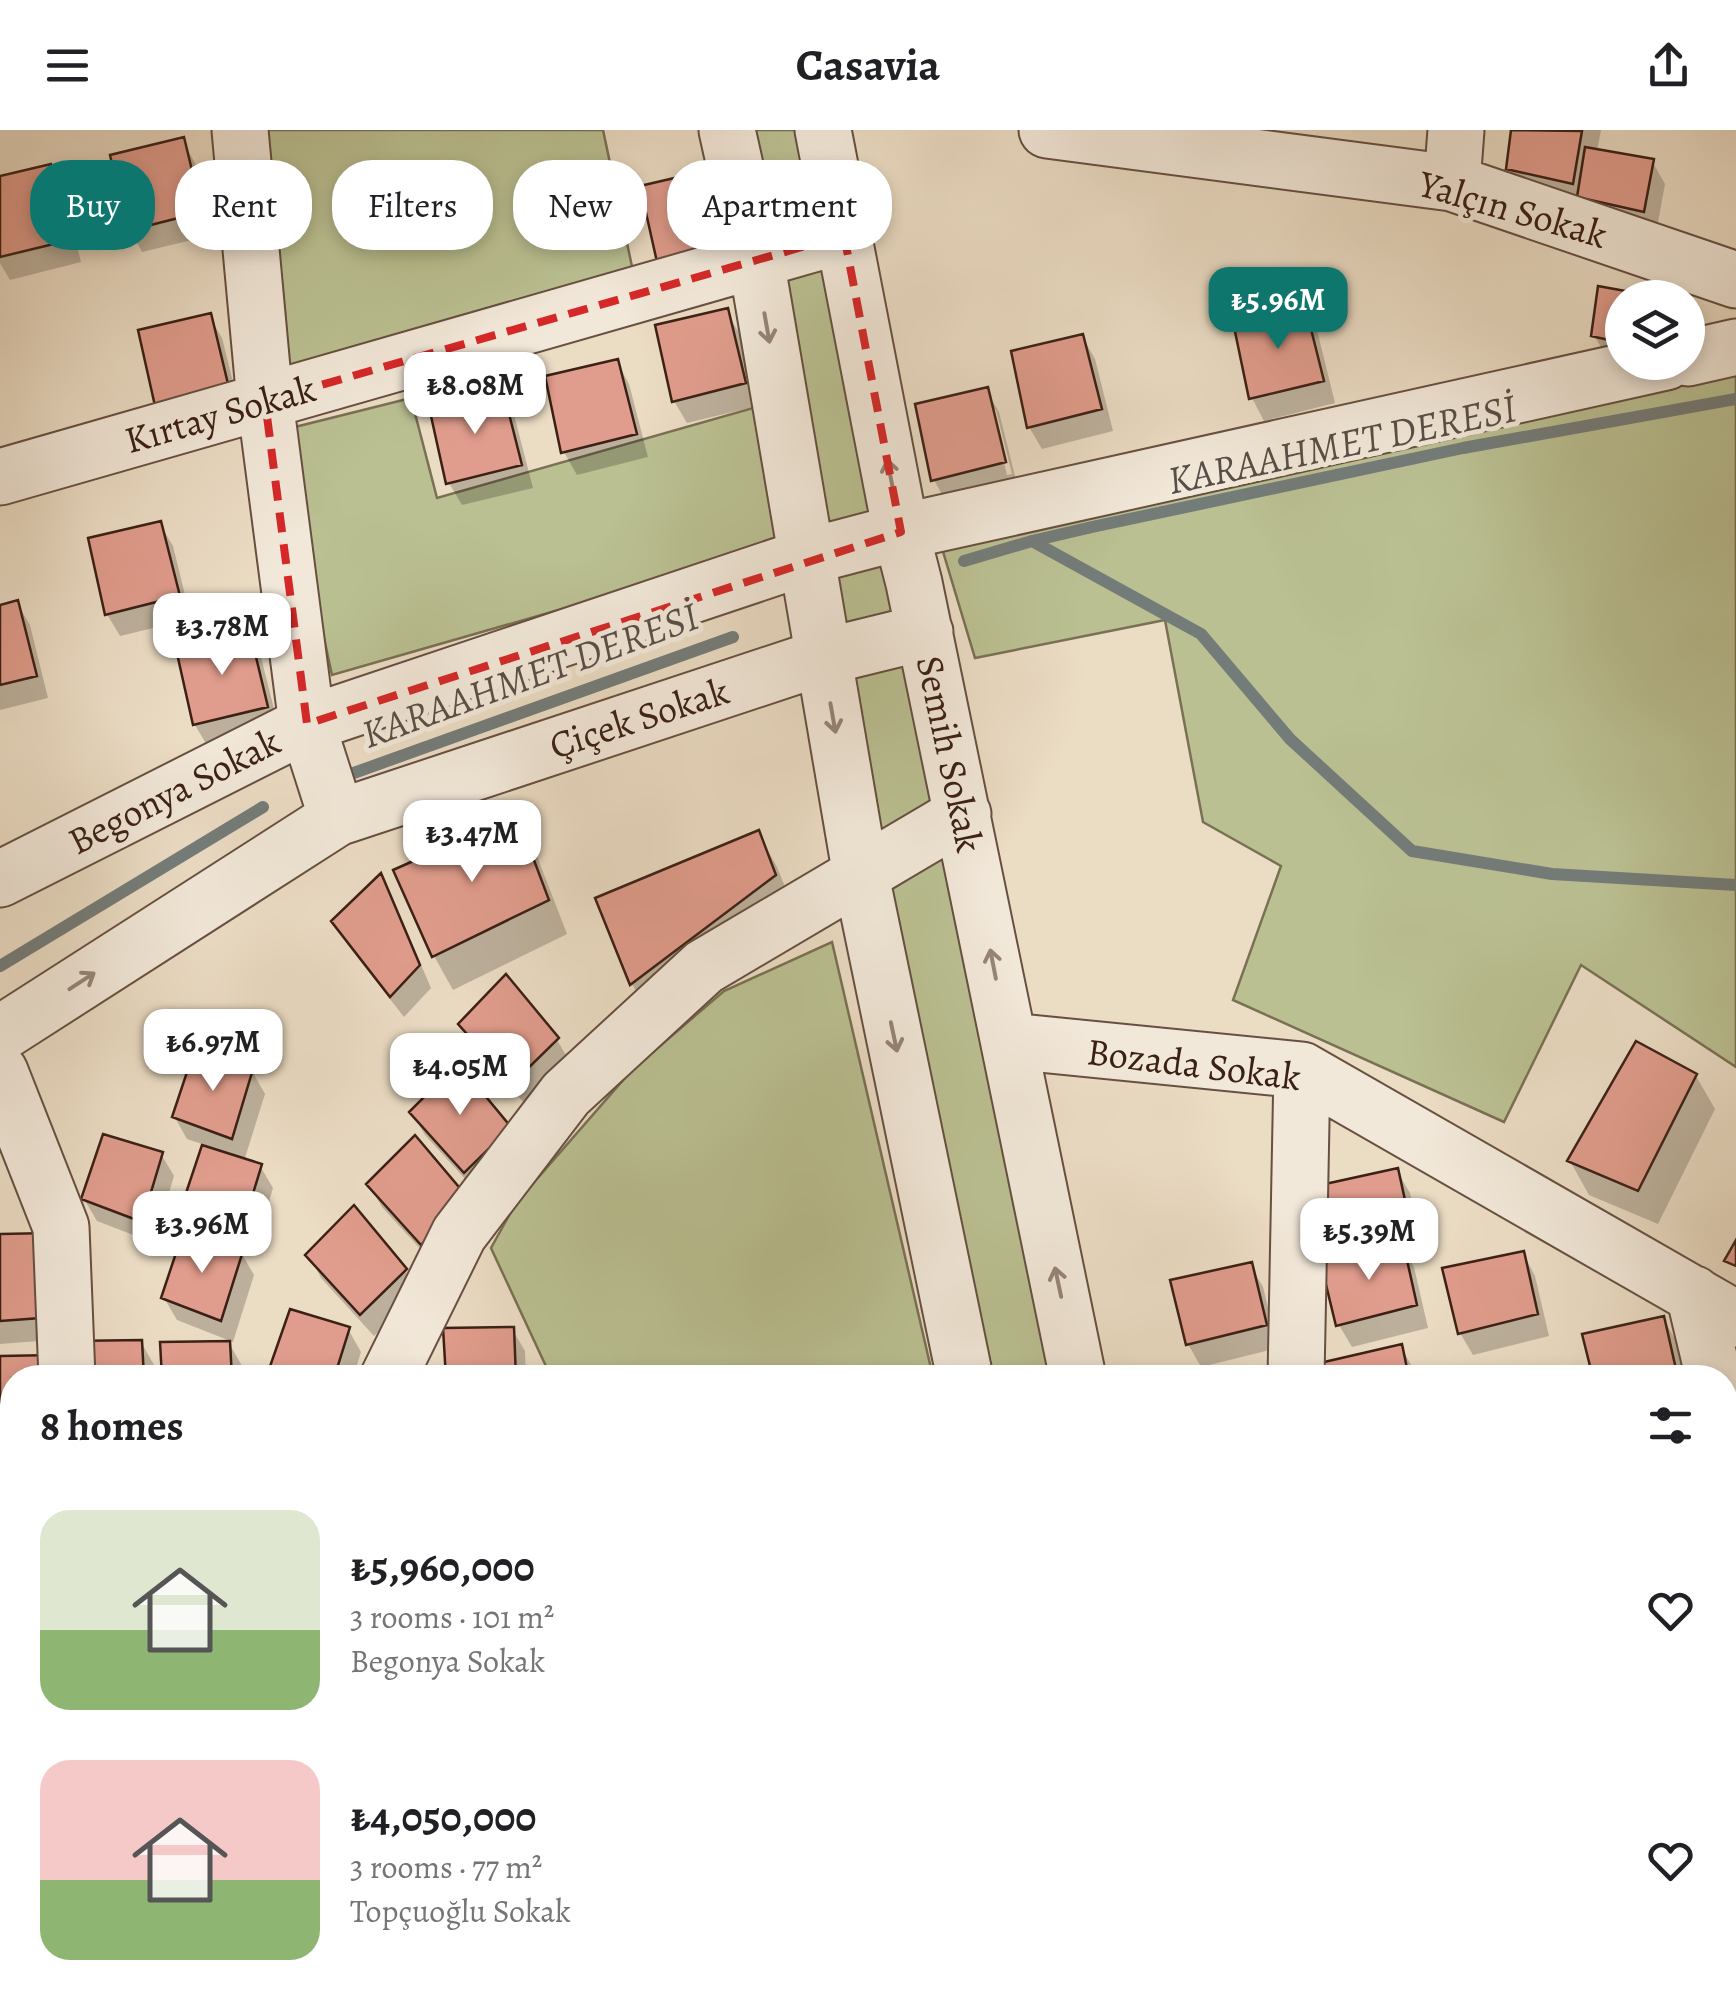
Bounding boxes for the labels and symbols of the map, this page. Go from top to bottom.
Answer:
street label: Yalçın Sokak [1412,157,1613,261]
pin: ₺5.96M [1197,267,1359,352]
one-way arrow [758,312,777,344]
pin: ₺8.08M [394,352,556,437]
street label: Kırtay Sokak [119,362,322,466]
water label: KARAAHMET DERESİ [1163,380,1522,508]
one-way arrow [880,459,899,491]
water label: KARAAHMET DERESİ [354,588,706,762]
pin: ₺3.78M [141,593,303,678]
street label: Semih Sokak [904,651,996,857]
street label: Çiçek Sokak [543,665,735,771]
one-way arrow [824,701,843,734]
street label: Begonya Sokak [59,715,289,867]
pin: ₺3.47M [391,800,553,885]
one-way arrow [982,948,1001,980]
one-way arrow [67,971,96,992]
pin: ₺6.97M [132,1009,294,1094]
one-way arrow [886,1020,905,1052]
street label: Bozada Sokak [1084,1025,1304,1103]
pin: ₺4.05M [379,1033,541,1118]
pin: ₺3.96M [121,1191,283,1276]
pin: ₺5.39M [1288,1198,1450,1283]
one-way arrow [1048,1267,1067,1299]

